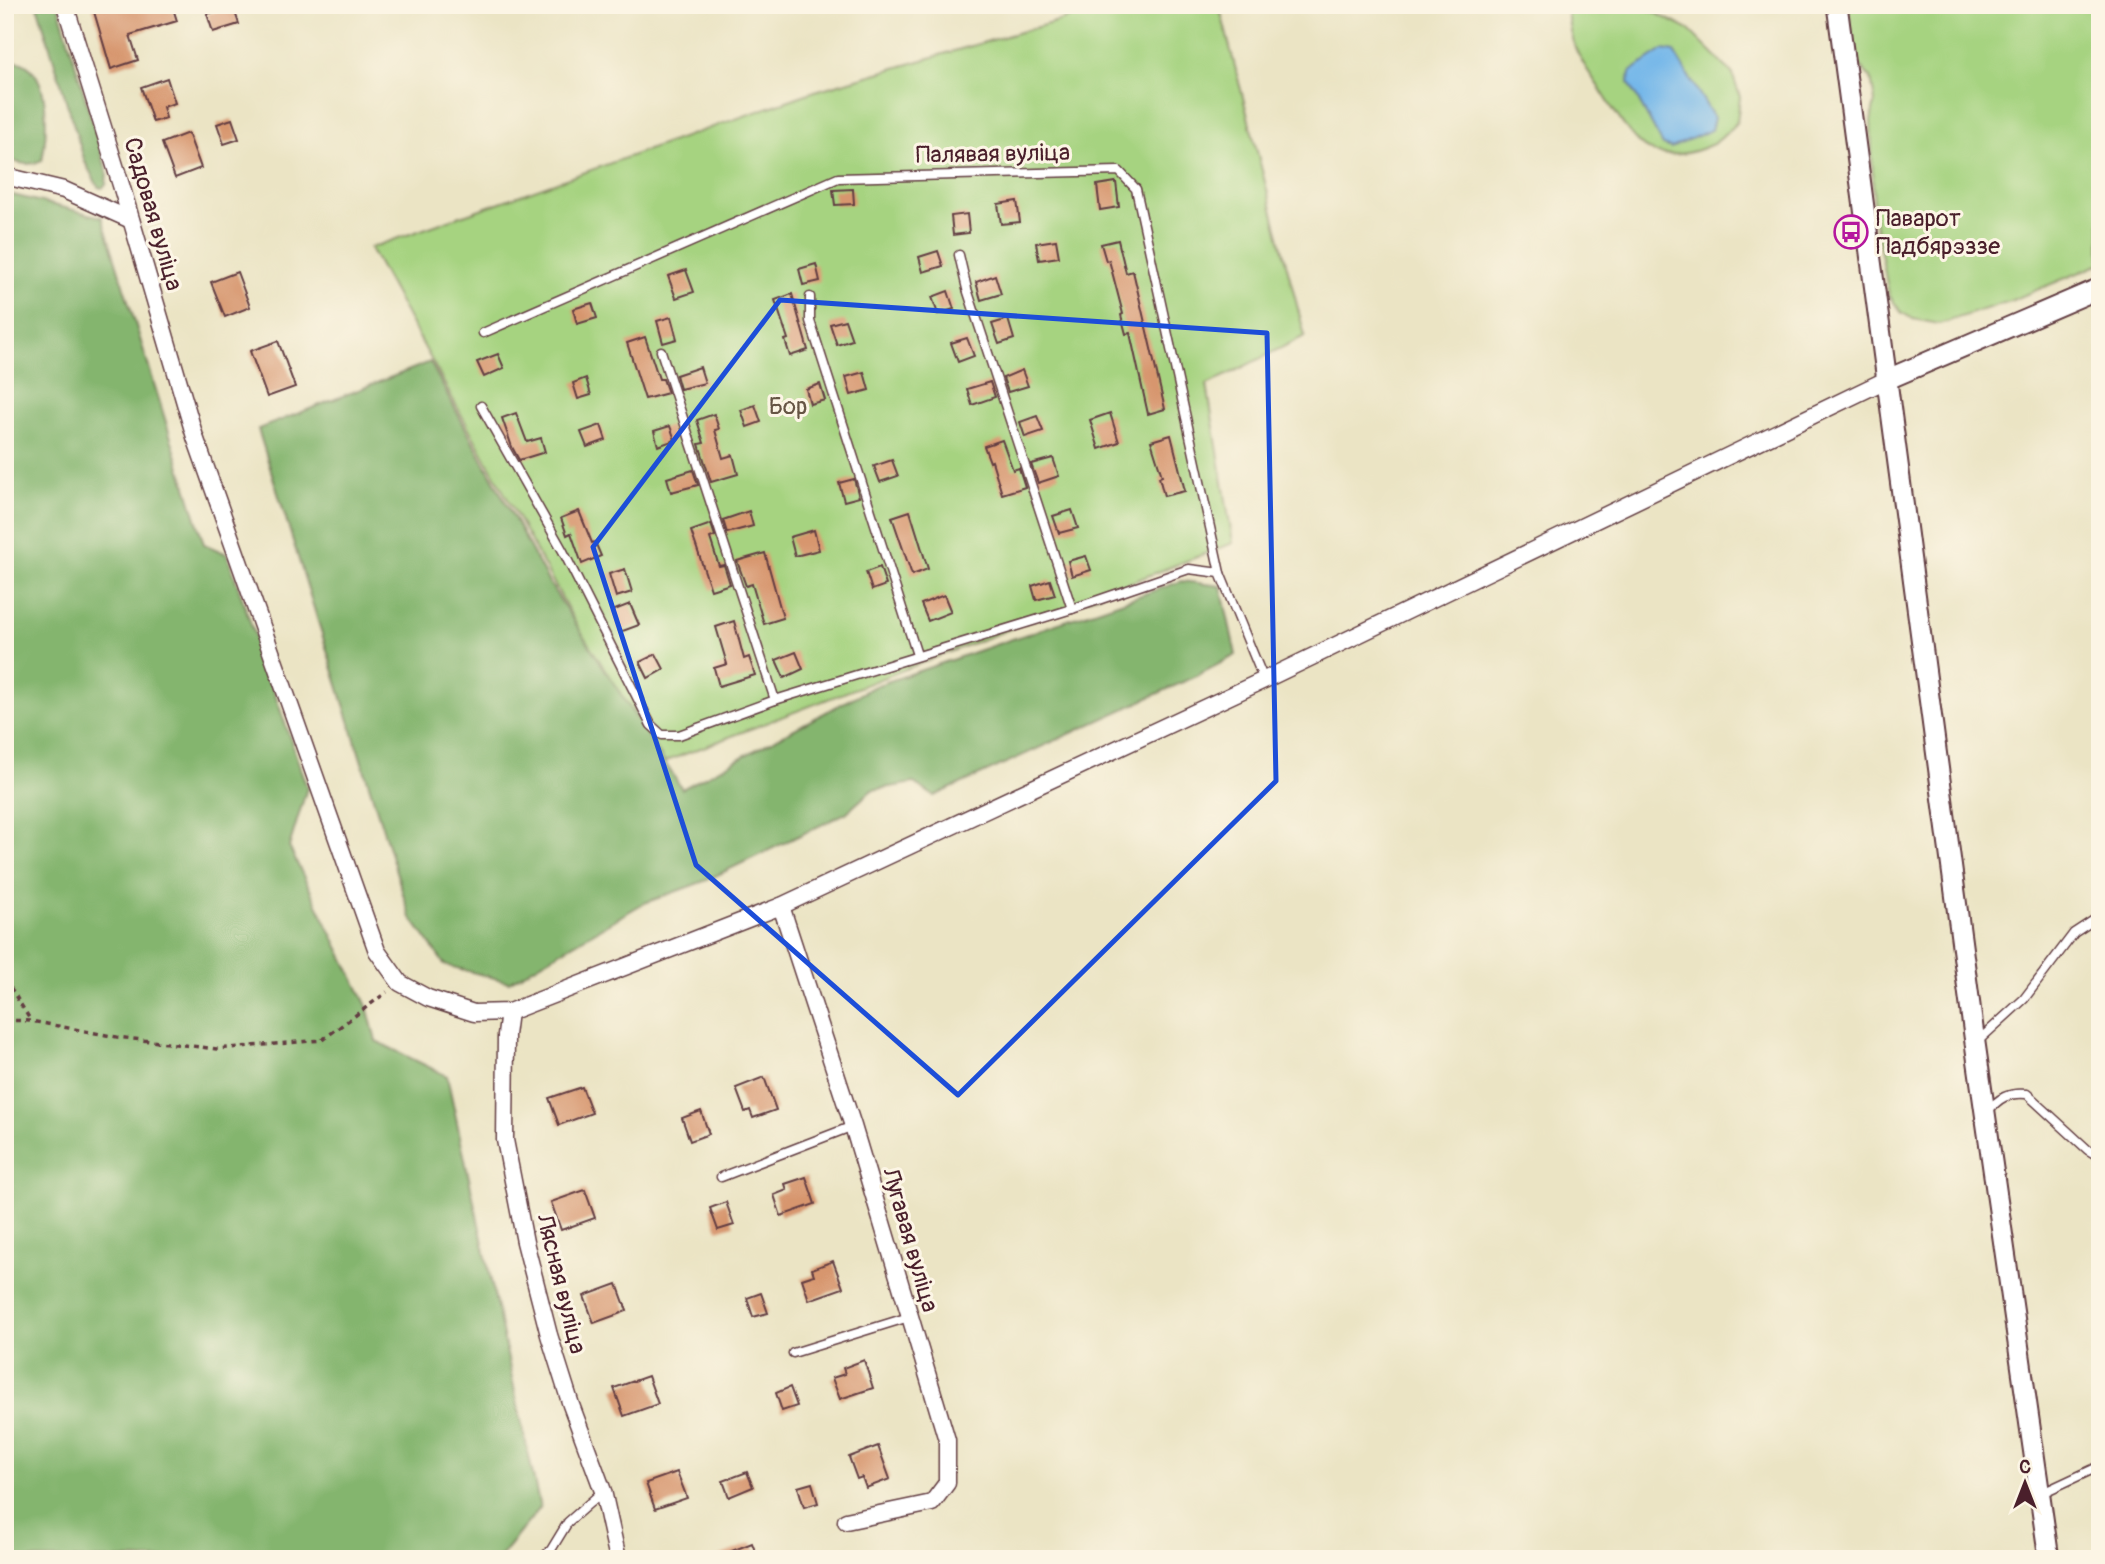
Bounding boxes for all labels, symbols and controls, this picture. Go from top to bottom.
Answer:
street label: Садовая вуліца [117,134,189,294]
street label: Палявая вуліца [916,138,1070,170]
place label: Паварот Падбярэззе [1876,204,2000,261]
bus stop icon: Паварот Падбярэззе [1832,213,1870,251]
park label: Бор [769,392,807,421]
street label: Лугавая вуліца [875,1164,944,1315]
street label: Лясная вуліца [529,1210,592,1357]
north arrow [1990,1448,2060,1518]
text: С [2019,1455,2031,1479]

